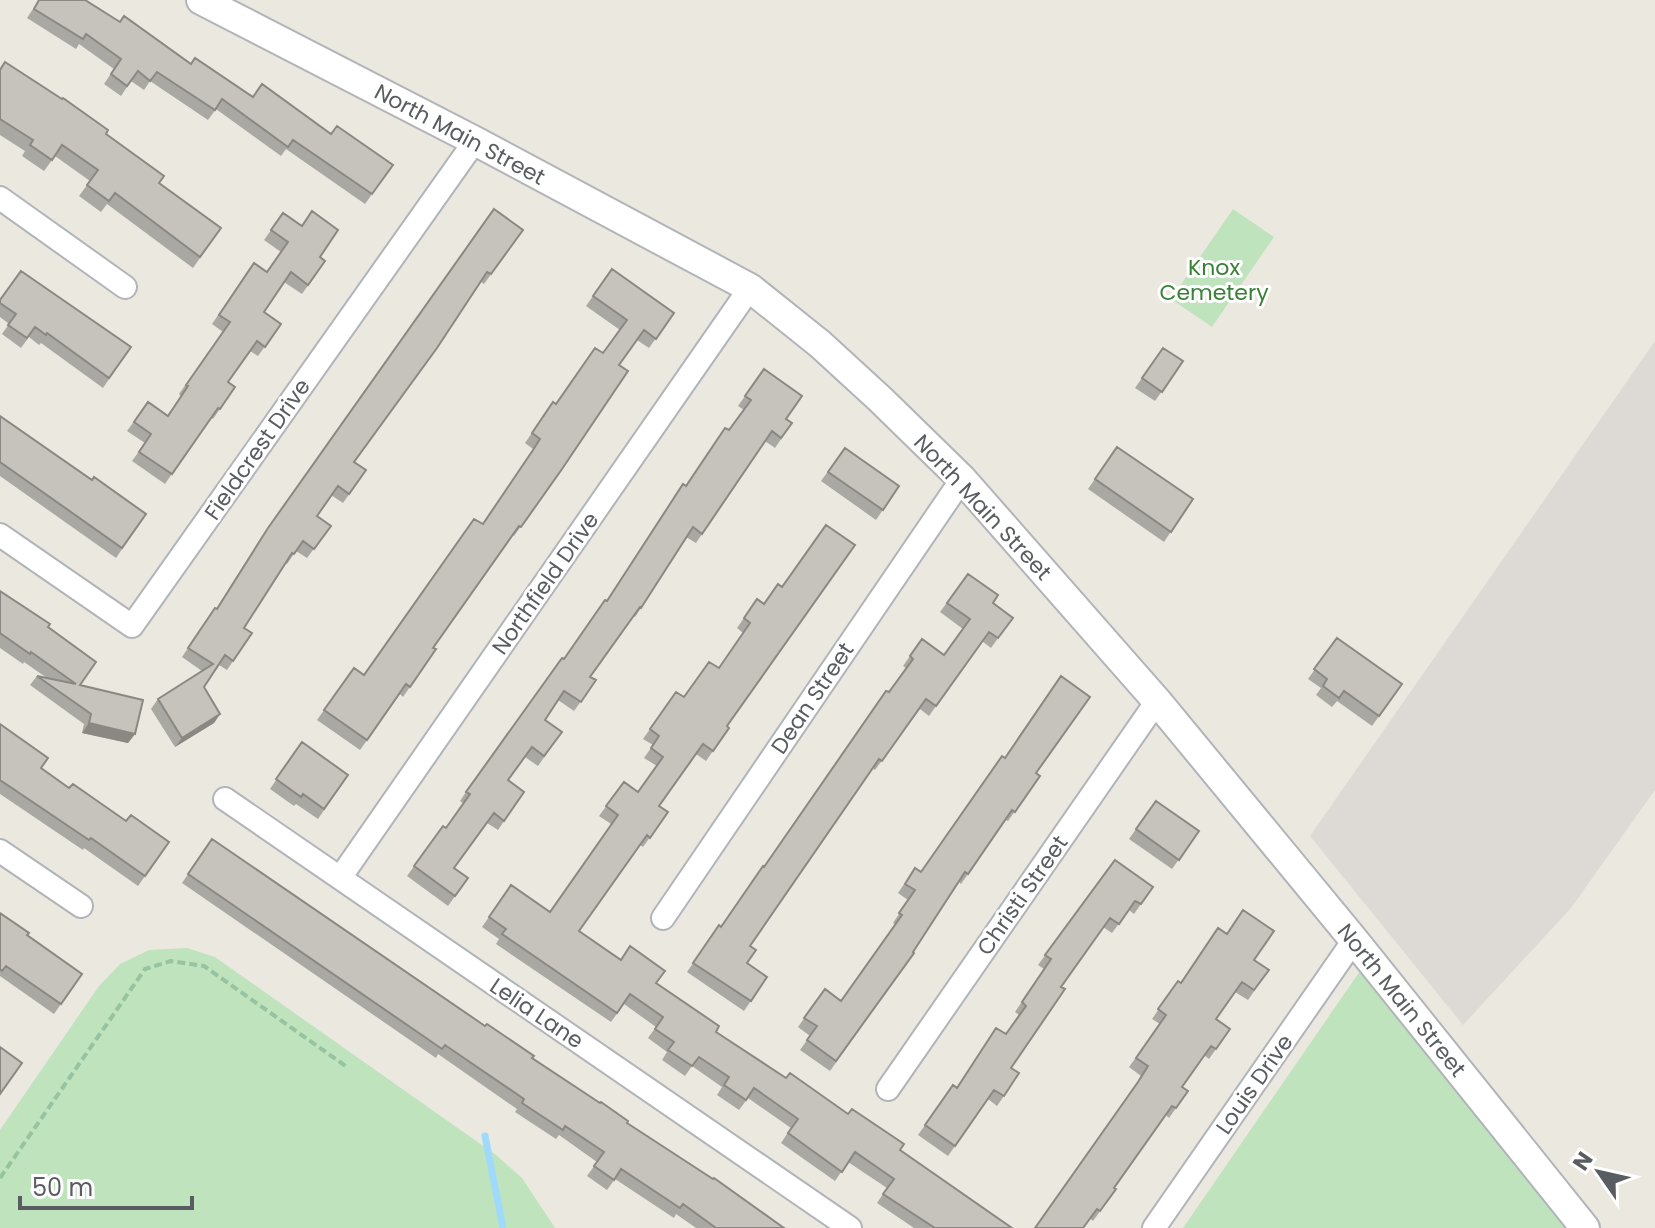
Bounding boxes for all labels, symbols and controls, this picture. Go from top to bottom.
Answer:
street label: North Main Street [369,76,551,193]
park label: Knox Cemetery [1159,252,1269,308]
street label: Fieldcrest Drive [197,372,318,526]
street label: North Main Street [907,428,1059,587]
street label: Northfield Drive [485,506,606,661]
street label: Dean Street [764,636,861,760]
street label: Christi Street [970,829,1075,961]
street label: North Main Street [1330,917,1473,1084]
street label: Lelia Lane [484,971,590,1056]
street label: Louis Drive [1209,1028,1300,1141]
north arrow [1559,1132,1639,1212]
text: N [1565,1146,1600,1177]
scale bar [20,1160,192,1210]
text: 50 m [32,1171,93,1204]

